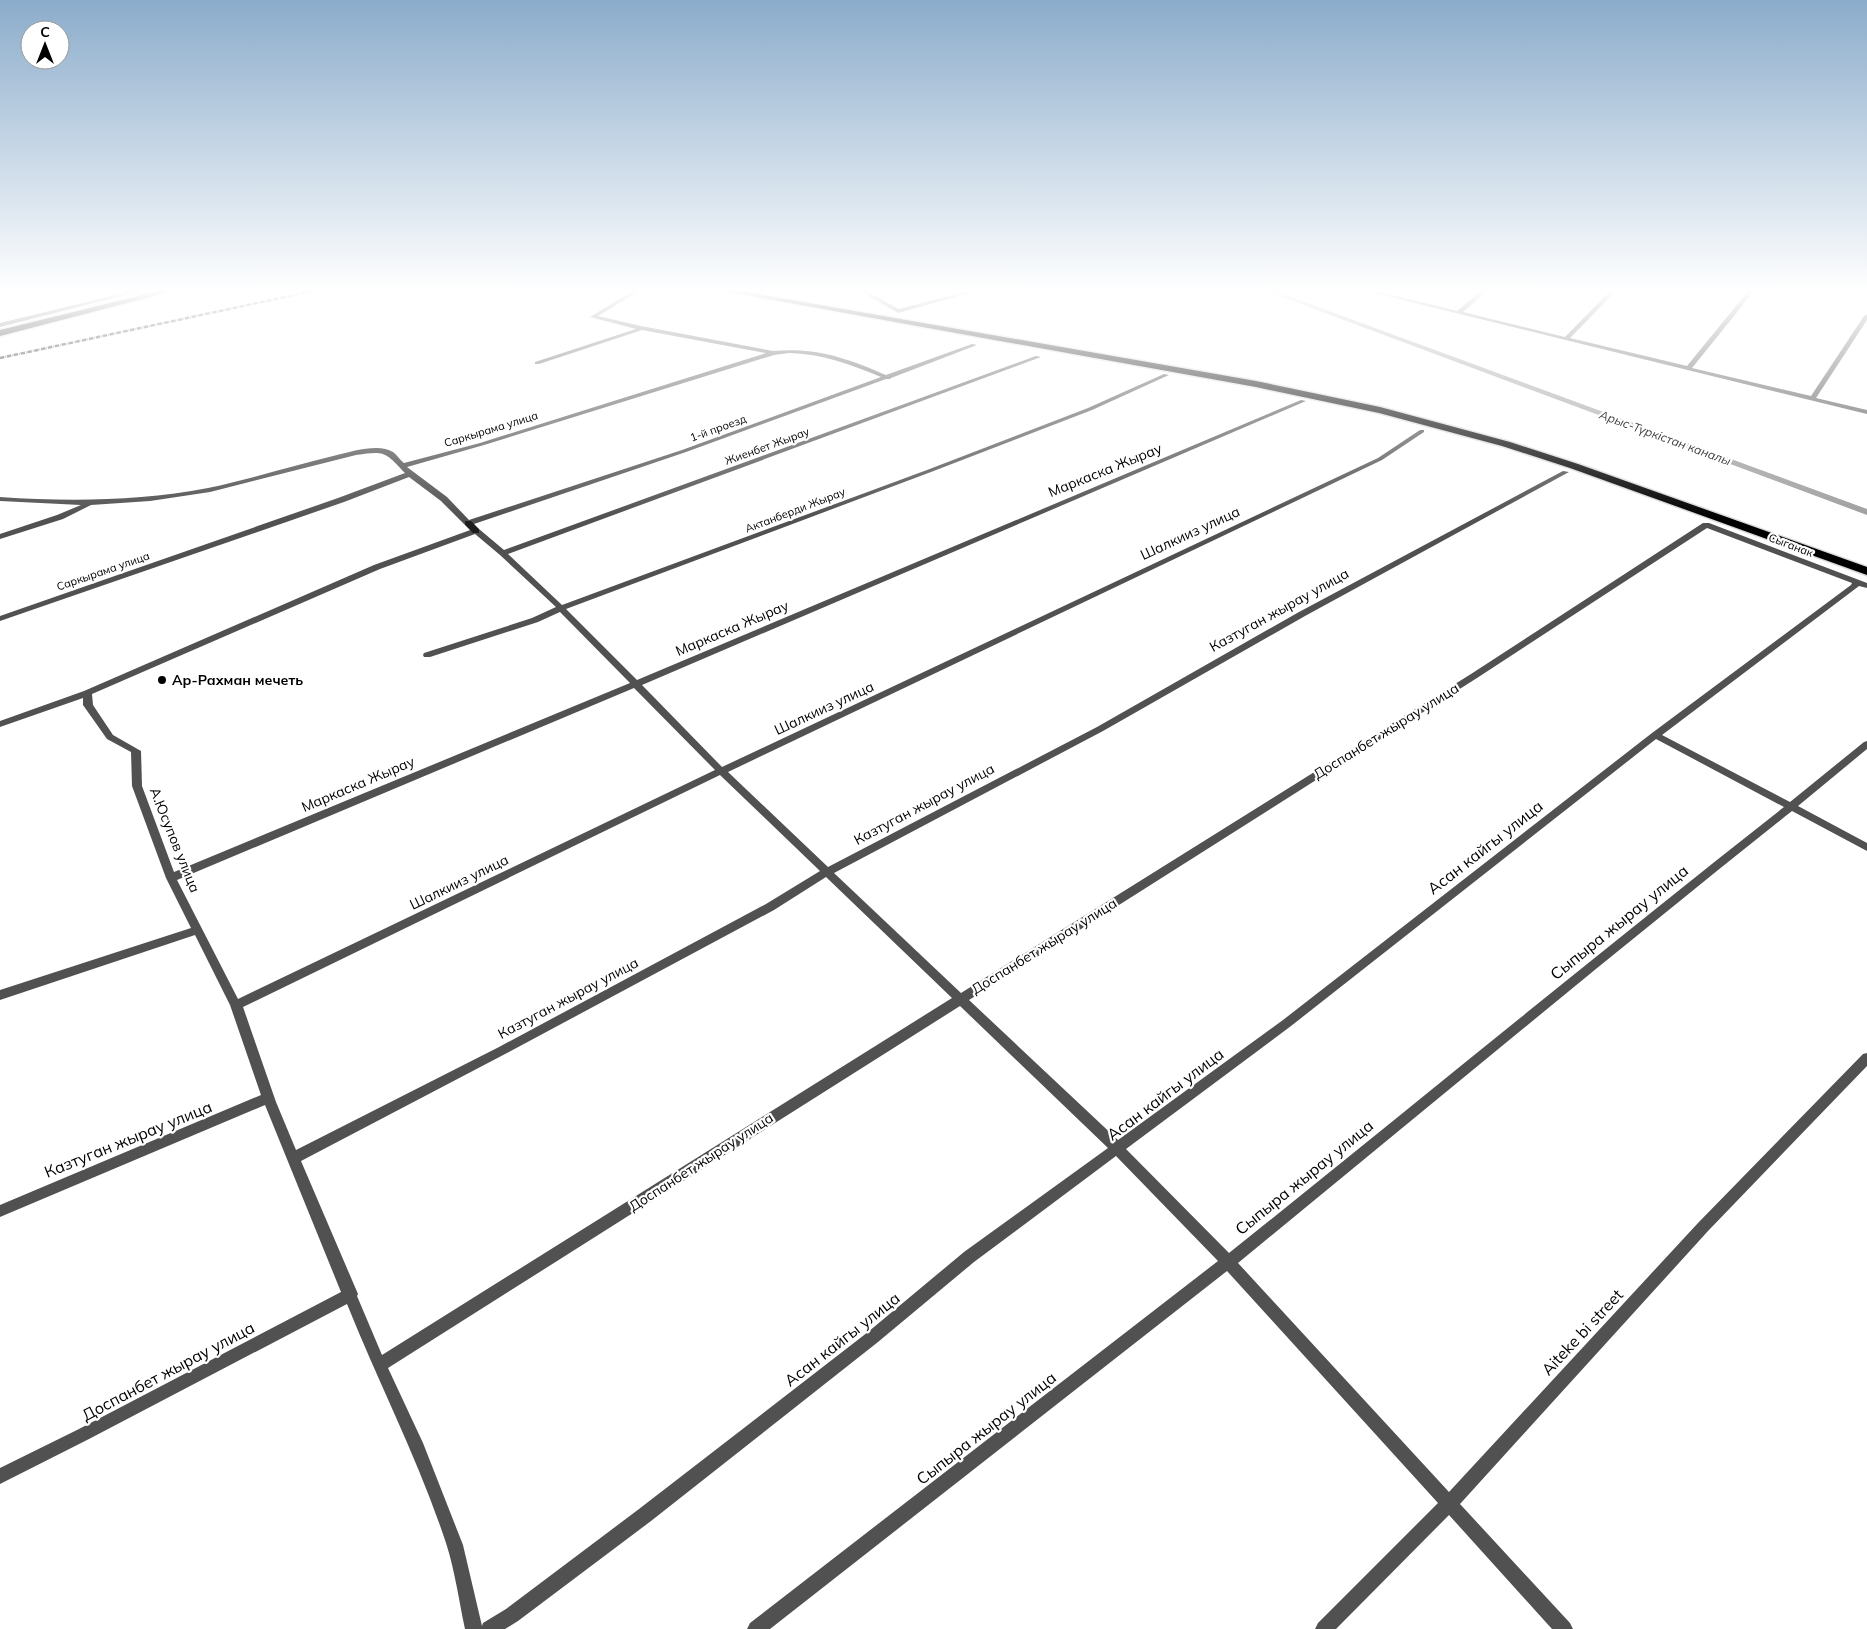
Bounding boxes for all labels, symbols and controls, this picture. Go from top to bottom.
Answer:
north arrow [20,20,70,70]
text: С [40,23,50,41]
water label: Арыс-Түркістан каналы [1597,406,1733,468]
street label: Саркырама улица [442,408,540,450]
street label: 1-й проезд [688,411,748,445]
street label: Жиенбет Жырау [723,424,811,468]
street label: Маркаска Жырау [1046,439,1165,501]
street label: Актанберди Жырау [743,484,847,536]
street label: Шалкииз улица [1137,502,1243,564]
street label: Сыганак [1767,530,1815,560]
street label: Саркырама улица [55,549,151,593]
street label: Казтуган жырау улица [1206,564,1352,656]
street label: Маркаска Жырау [673,596,792,660]
place label: Ар-Рахман мечеть [172,671,303,689]
marker: Ар-Рахман мечеть [156,674,168,686]
street label: Шалкииз улица [771,677,877,739]
street label: Доспанбет жырау улица [1310,679,1462,783]
street label: Маркаска Жырау [299,752,418,816]
street label: Казтуган жырау улица [851,759,997,849]
street label: А.Юсупов улица [146,785,204,895]
street label: Асан кайгы улица [1423,796,1547,898]
street label: Шалкииз улица [407,850,511,914]
street label: Сыпыра жырау улица [1546,860,1692,984]
street label: Доспанбет жырау улица [968,894,1120,998]
street label: Казтуган жырау улица [495,953,641,1043]
street label: Асан кайгы улица [1103,1044,1227,1144]
street label: Казтуган жырау улица [41,1096,215,1182]
street label: Доспанбет жырау улица [625,1109,777,1215]
street label: Сыпыра жырау улица [1231,1115,1377,1239]
street label: Aiteke bi street [1537,1285,1627,1379]
street label: Асан кайгы улица [780,1288,904,1390]
street label: Доспанбет жырау улица [78,1317,258,1425]
street label: Сыпыра жырау улица [912,1367,1060,1489]

